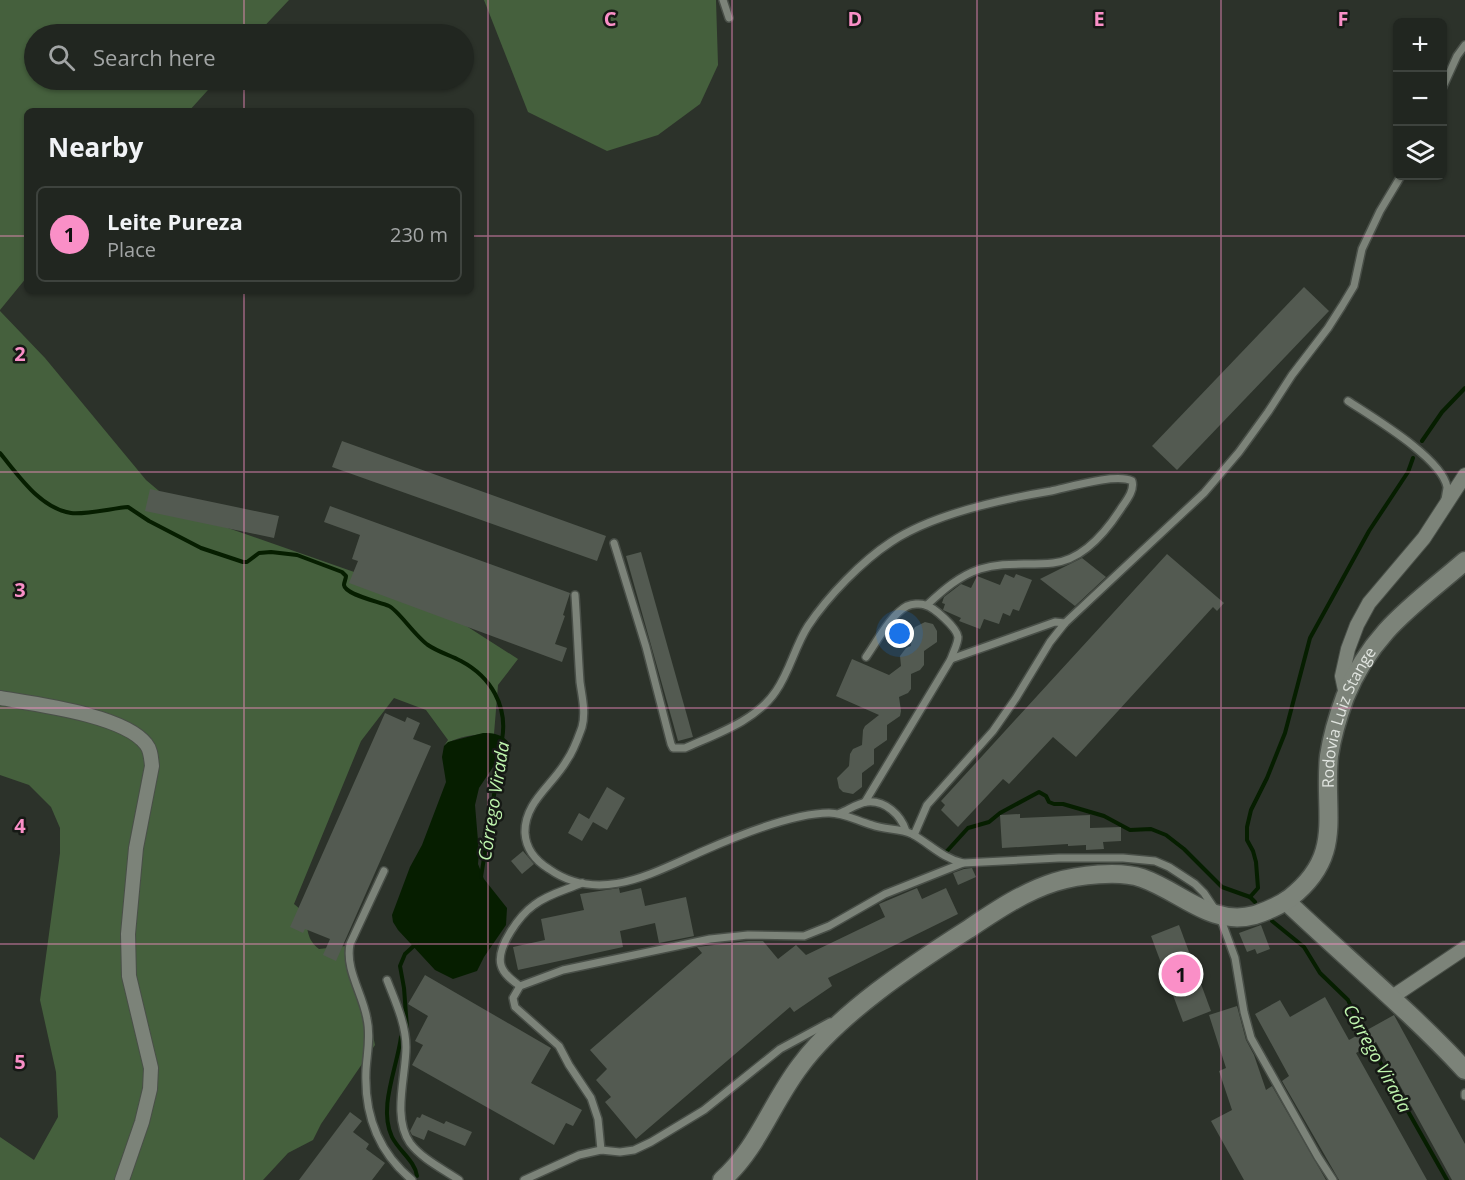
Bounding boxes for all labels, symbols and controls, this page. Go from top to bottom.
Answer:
text: C [604,5,617,32]
text: D [848,5,862,32]
text: E [1093,5,1105,32]
text: F [1338,5,1348,32]
map controls [1393,18,1447,180]
button: + [1393,18,1447,72]
search box [24,24,474,90]
icon: search [45,41,78,74]
text: Search here [93,42,216,72]
button: − [1393,72,1447,126]
button: layers [1393,126,1447,180]
text: Nearby [48,129,143,165]
text: Leite Pureza [107,206,243,236]
text: 1 [64,221,75,248]
text: 230 m [390,221,448,248]
text: Place [107,236,156,263]
text: 2 [14,340,26,367]
text: 3 [14,576,26,603]
your location [885,619,914,648]
street label: Rodovia Luiz Stange [1317,642,1381,788]
water label: Córrego Virada [472,740,514,862]
text: 4 [14,812,26,839]
pin: 1 [1162,952,1200,996]
water label: Córrego Virada [1338,1000,1418,1116]
text: 5 [14,1048,26,1075]

